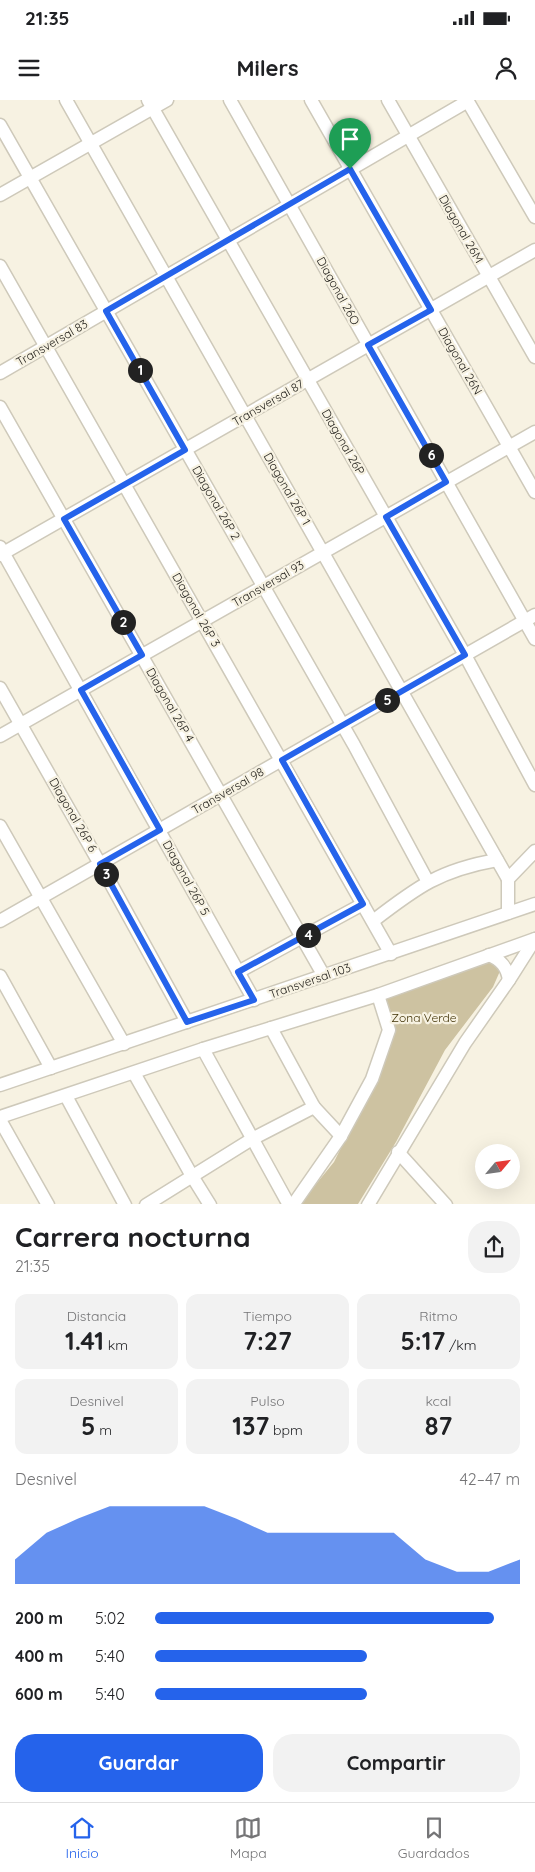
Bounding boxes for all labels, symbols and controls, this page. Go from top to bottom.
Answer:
text: 21:35 [25,6,70,30]
icon: menu [15,54,43,82]
text: Milers [236,54,299,82]
icon: person [492,54,520,82]
pin [329,118,371,169]
icon: arrive [336,125,364,153]
street label: Diagonal 26M [436,192,487,266]
street label: Diagonal 26O [314,254,363,327]
street label: Transversal 83 [13,316,90,369]
street label: Diagonal 26N [435,324,486,397]
pin: 1 [128,358,152,382]
text: 1 [138,361,143,379]
street label: Transversal 87 [229,376,306,429]
street label: Diagonal 26P [319,406,368,477]
pin: 6 [418,442,444,468]
text: 6 [428,446,435,464]
street label: Diagonal 26P 1 [261,450,314,528]
street label: Diagonal 26P 2 [189,463,244,543]
street label: Transversal 93 [229,557,306,610]
street label: Diagonal 26P 3 [169,570,224,649]
pin: 2 [110,610,136,634]
text: 2 [120,613,127,631]
street label: Diagonal 26P 4 [143,665,198,744]
pin: 5 [374,688,400,712]
text: 5 [383,691,392,709]
street label: Transversal 98 [189,764,266,817]
street label: Diagonal 26P 6 [46,775,101,855]
street label: Diagonal 26P 5 [160,838,213,918]
pin: 3 [94,862,118,886]
text: 3 [103,865,110,883]
pin: 4 [296,922,320,948]
text: 4 [304,926,313,944]
street label: Transversal 103 [267,960,353,1002]
park label: Zona Verde [391,1010,457,1025]
north arrow [475,1144,520,1189]
map controls [475,1144,520,1189]
text: Carrera nocturna [15,1219,251,1254]
button: share [468,1221,520,1273]
text: 21:35 [15,1256,50,1276]
text: Distancia [67,1307,126,1325]
text: Tiempo [243,1307,292,1325]
text: Ritmo [419,1307,458,1325]
text: 1.41 [65,1325,104,1356]
text: 7:27 [243,1325,292,1356]
text: 5:17 [400,1325,445,1356]
text: km [104,1336,128,1354]
text: /km [445,1336,477,1354]
text: Desnivel [69,1392,124,1410]
text: Pulso [250,1392,285,1410]
text: kcal [425,1392,452,1410]
text: 5 [81,1410,95,1441]
text: 137 [232,1410,269,1441]
text: 87 [425,1410,452,1441]
text: m [95,1421,112,1439]
text: bpm [269,1421,303,1439]
text: Desnivel [15,1469,77,1489]
text: 42–47 m [459,1469,520,1489]
text: 200 m [15,1608,63,1628]
text: 5:02 [95,1608,125,1628]
text: 400 m [15,1646,63,1666]
text: 5:40 [95,1646,125,1666]
text: 600 m [15,1684,63,1704]
text: 5:40 [95,1684,125,1704]
button: Guardar [15,1734,263,1792]
button: Compartir [273,1734,520,1792]
tab: Inicio [65,1814,99,1862]
tab: Mapa [230,1814,267,1862]
tab: Guardados [398,1814,470,1862]

